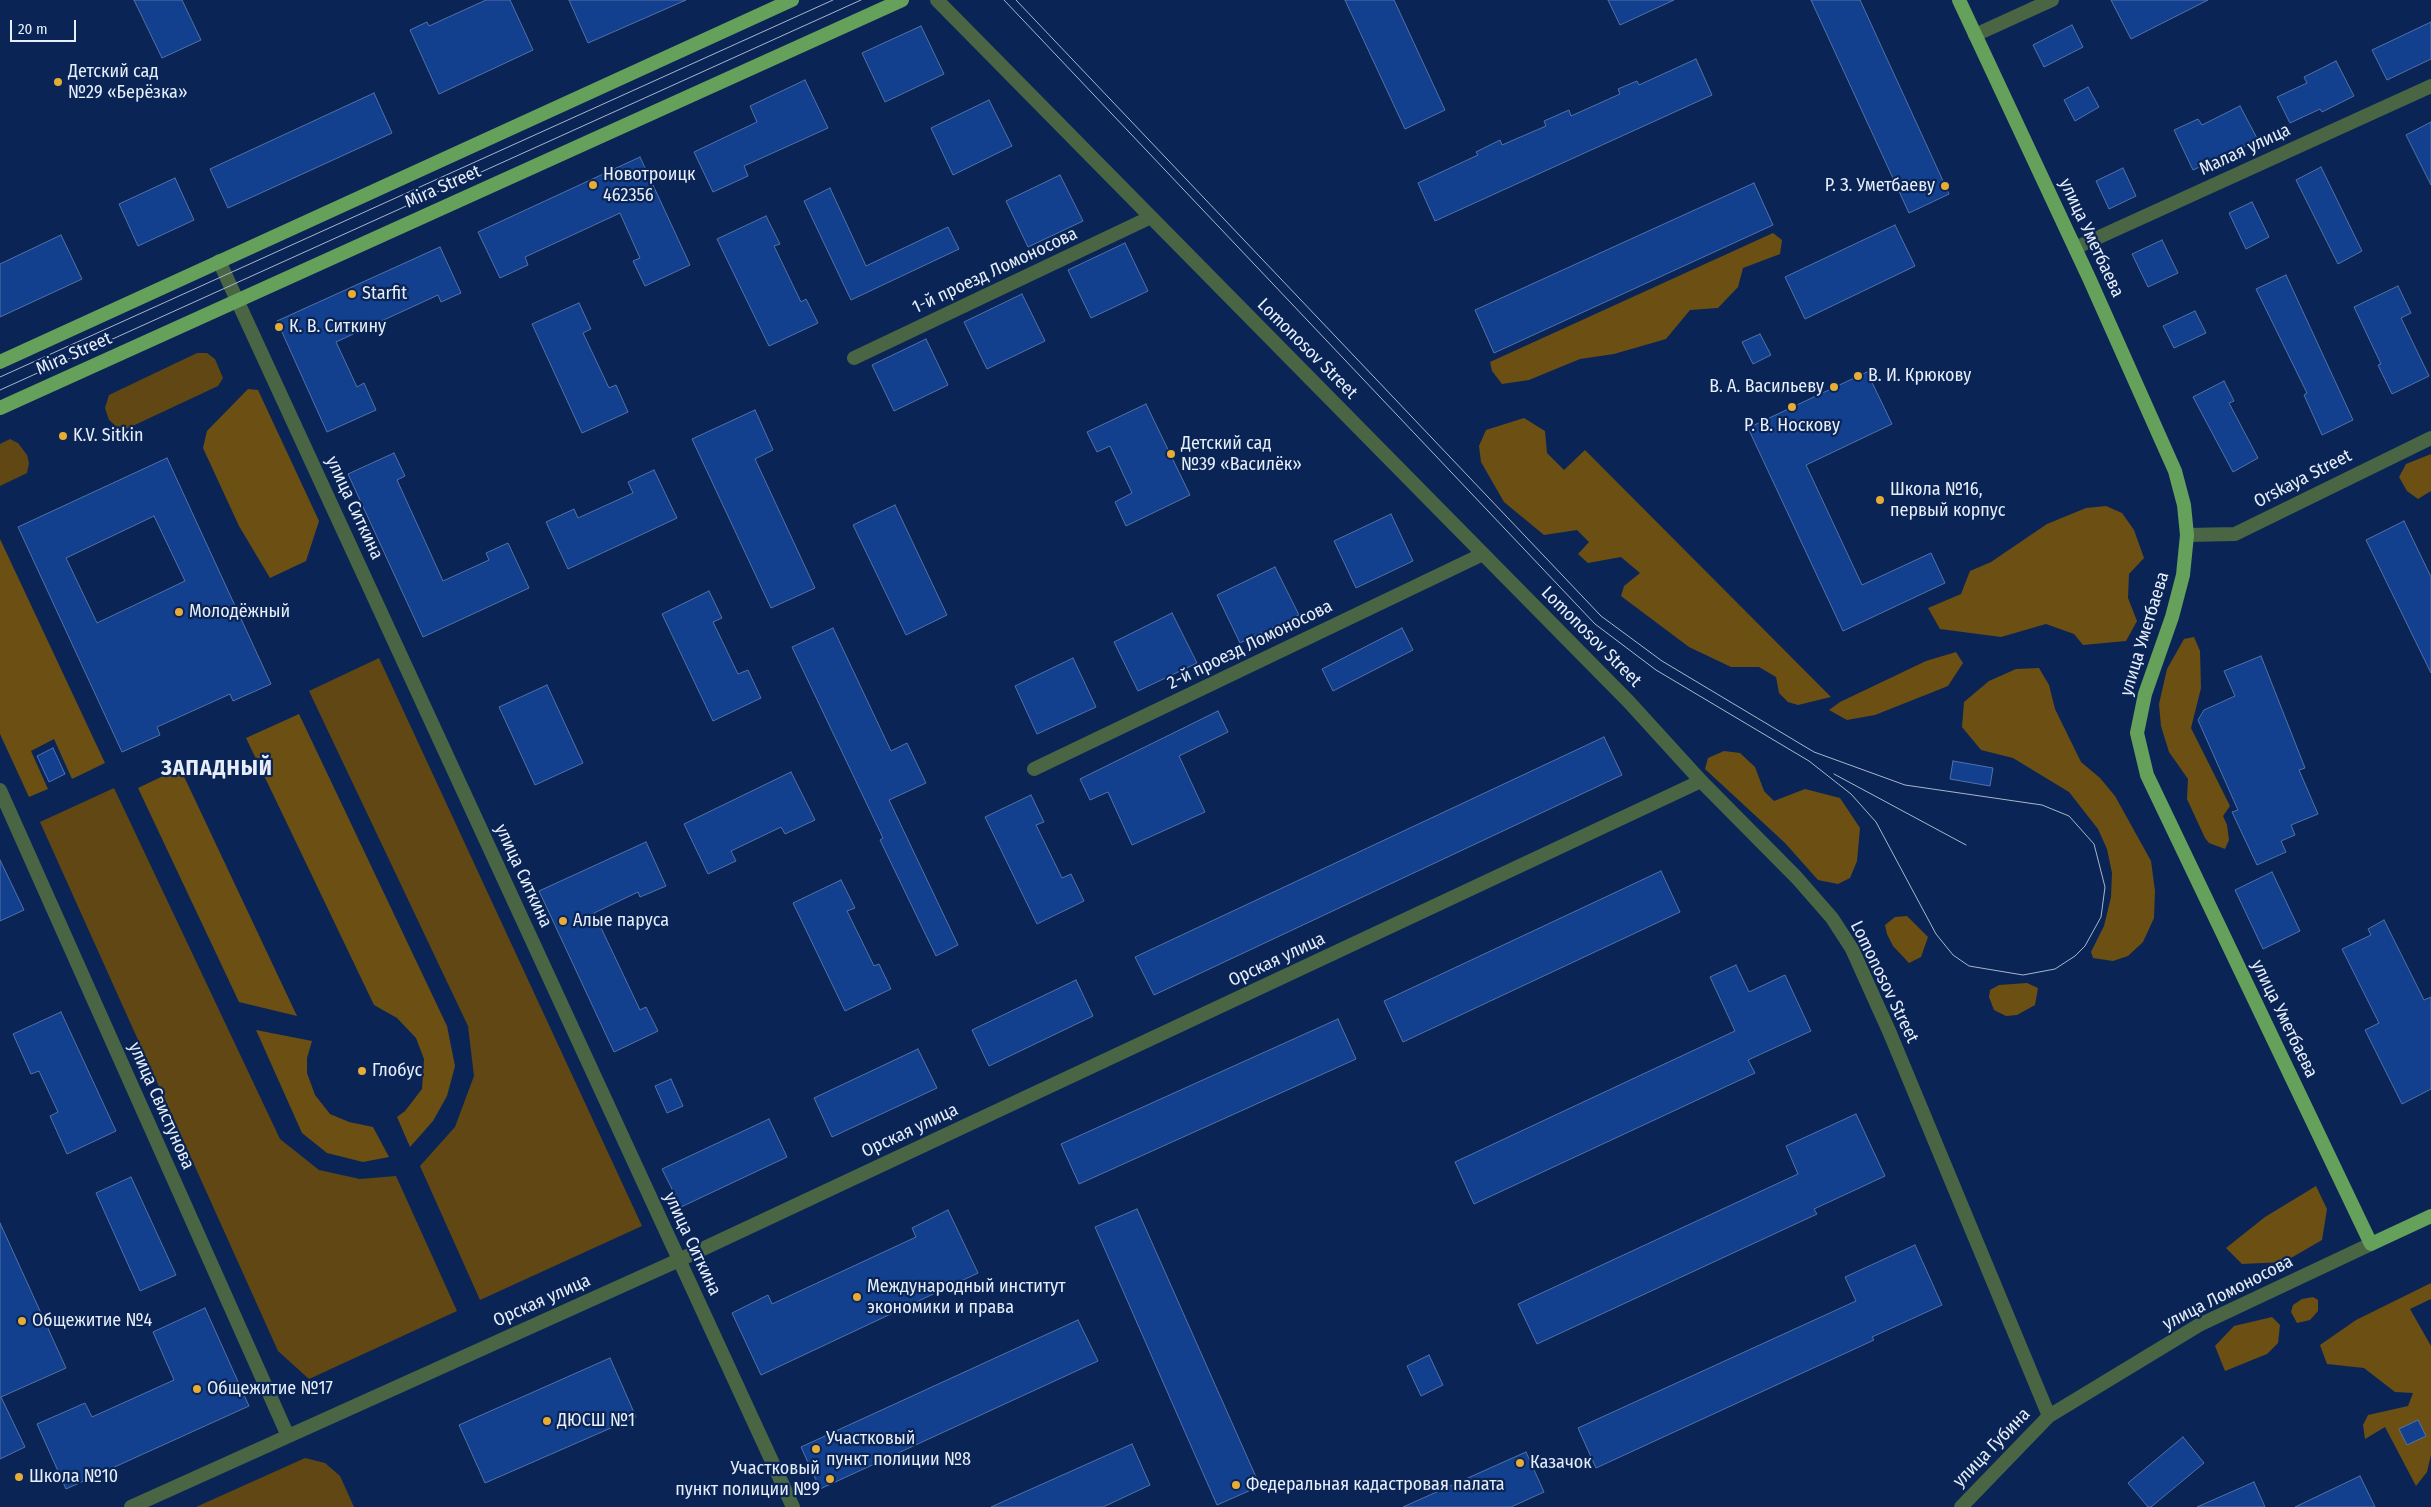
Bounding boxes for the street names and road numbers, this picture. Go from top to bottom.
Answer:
street label: Малая улица [2196,120,2294,180]
street label: Mira Street [402,161,484,213]
street label: улица Уметбаева [2054,175,2128,301]
street label: 1-й проезд Ломоносова [909,223,1081,319]
street label: Lomonosov Street [1252,294,1362,404]
street label: Mira Street [33,328,115,380]
street label: Orskaya Street [2251,445,2355,513]
street label: улица Ситкина [321,453,387,563]
street label: улица Уметбаева [2116,569,2174,699]
street label: Lomonosov Street [1536,582,1646,692]
street label: 2-й проезд Ломоносова [1164,596,1336,694]
street label: улица Ситкина [490,821,556,931]
street label: Lomonosov Street [1845,918,1923,1046]
street label: Орская улица [1225,928,1329,992]
street label: улица Уметбаева [2246,956,2322,1082]
street label: улица Свистунова [123,1039,199,1173]
street label: Орская улица [858,1099,962,1163]
street label: улица Ситкина [659,1189,725,1299]
street label: улица Ломоносова [2159,1251,2297,1335]
street label: Орская улица [490,1270,594,1332]
street label: улица Губина [1949,1404,2035,1492]

